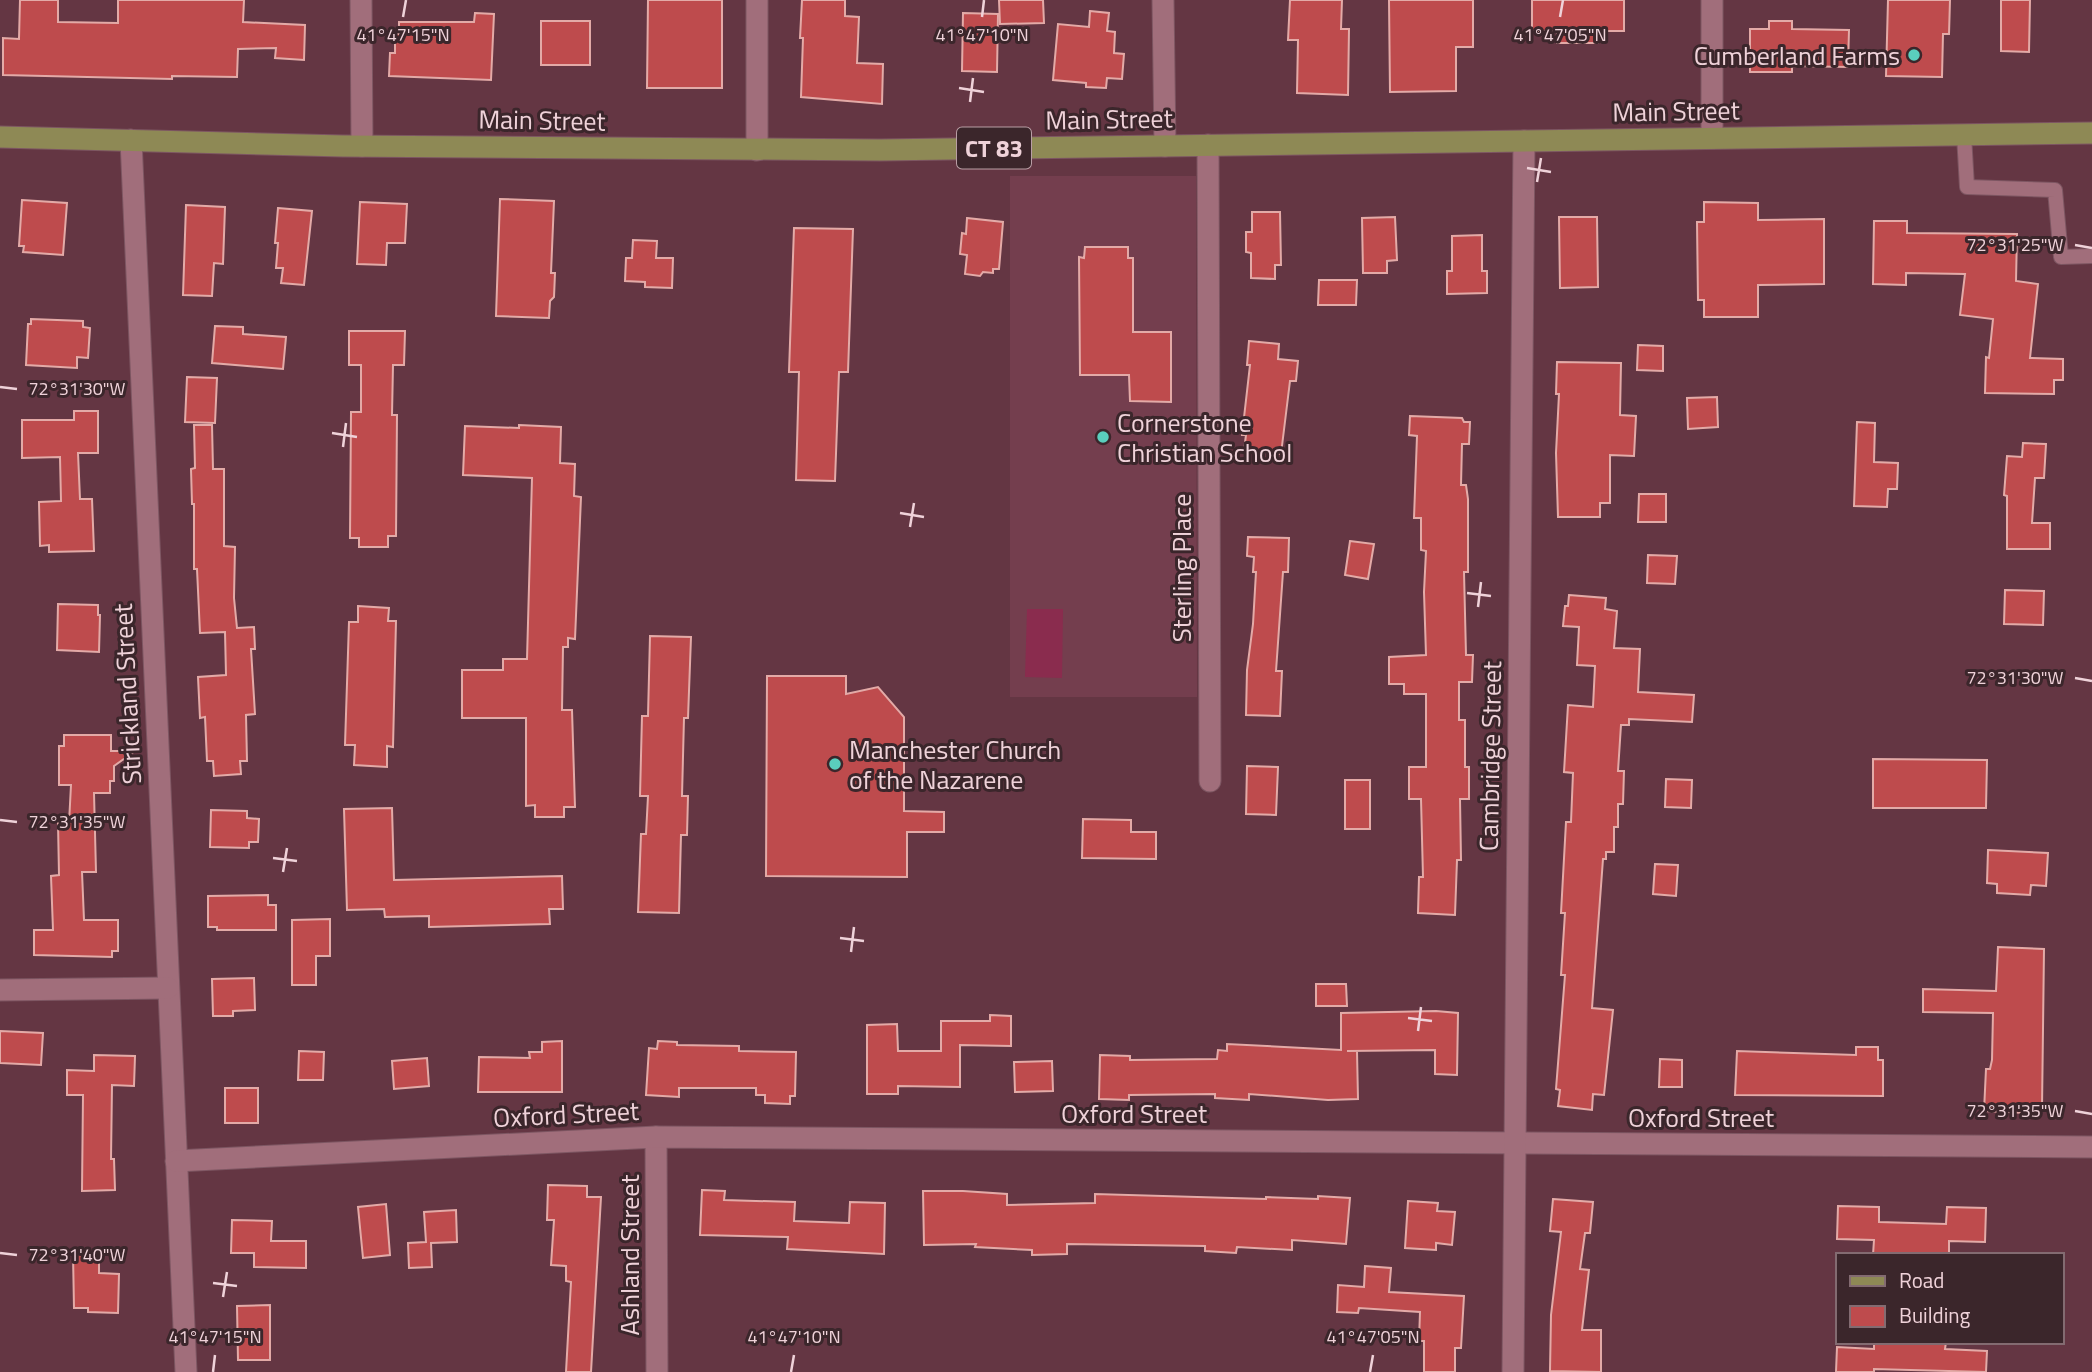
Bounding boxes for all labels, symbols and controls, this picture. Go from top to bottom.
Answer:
text: 41°47'15"N [356,21,450,48]
text: 41°47'10"N [935,21,1029,48]
text: 41°47'05"N [1513,21,1607,48]
place label: Cumberland Farms [1694,36,1900,75]
marker: Cumberland Farms [1906,47,1922,63]
street label: Main Street [1612,90,1740,132]
street label: Main Street [1045,98,1173,140]
street label: Main Street [478,99,606,141]
road number: CT 83 [957,128,1031,168]
text: 72°31'25"W [1967,231,2064,258]
text: 72°31'30"W [29,375,126,402]
place label: Cornerstone Christian School [1117,403,1292,472]
marker: Cornerstone Christian School [1095,429,1111,445]
street label: Sterling Place [1162,494,1201,642]
street label: Strickland Street [103,603,151,785]
street label: Cambridge Street [1469,661,1511,851]
text: 72°31'30"W [1967,664,2064,691]
place label: Manchester Church of the Nazarene [849,730,1061,799]
marker: Manchester Church of the Nazarene [827,756,843,772]
text: 72°31'35"W [29,808,126,835]
street label: Oxford Street [492,1091,640,1137]
street label: Oxford Street [1061,1094,1207,1133]
text: 72°31'35"W [1967,1097,2064,1124]
street label: Oxford Street [1628,1098,1774,1137]
street label: Ashland Street [610,1174,649,1336]
text: 72°31'40"W [29,1241,126,1268]
legend [1836,1253,2064,1344]
text: Road [1899,1264,1944,1296]
text: Building [1899,1299,1971,1331]
text: 41°47'15"N [168,1323,262,1350]
text: 41°47'10"N [747,1323,841,1350]
text: 41°47'05"N [1326,1323,1420,1350]

